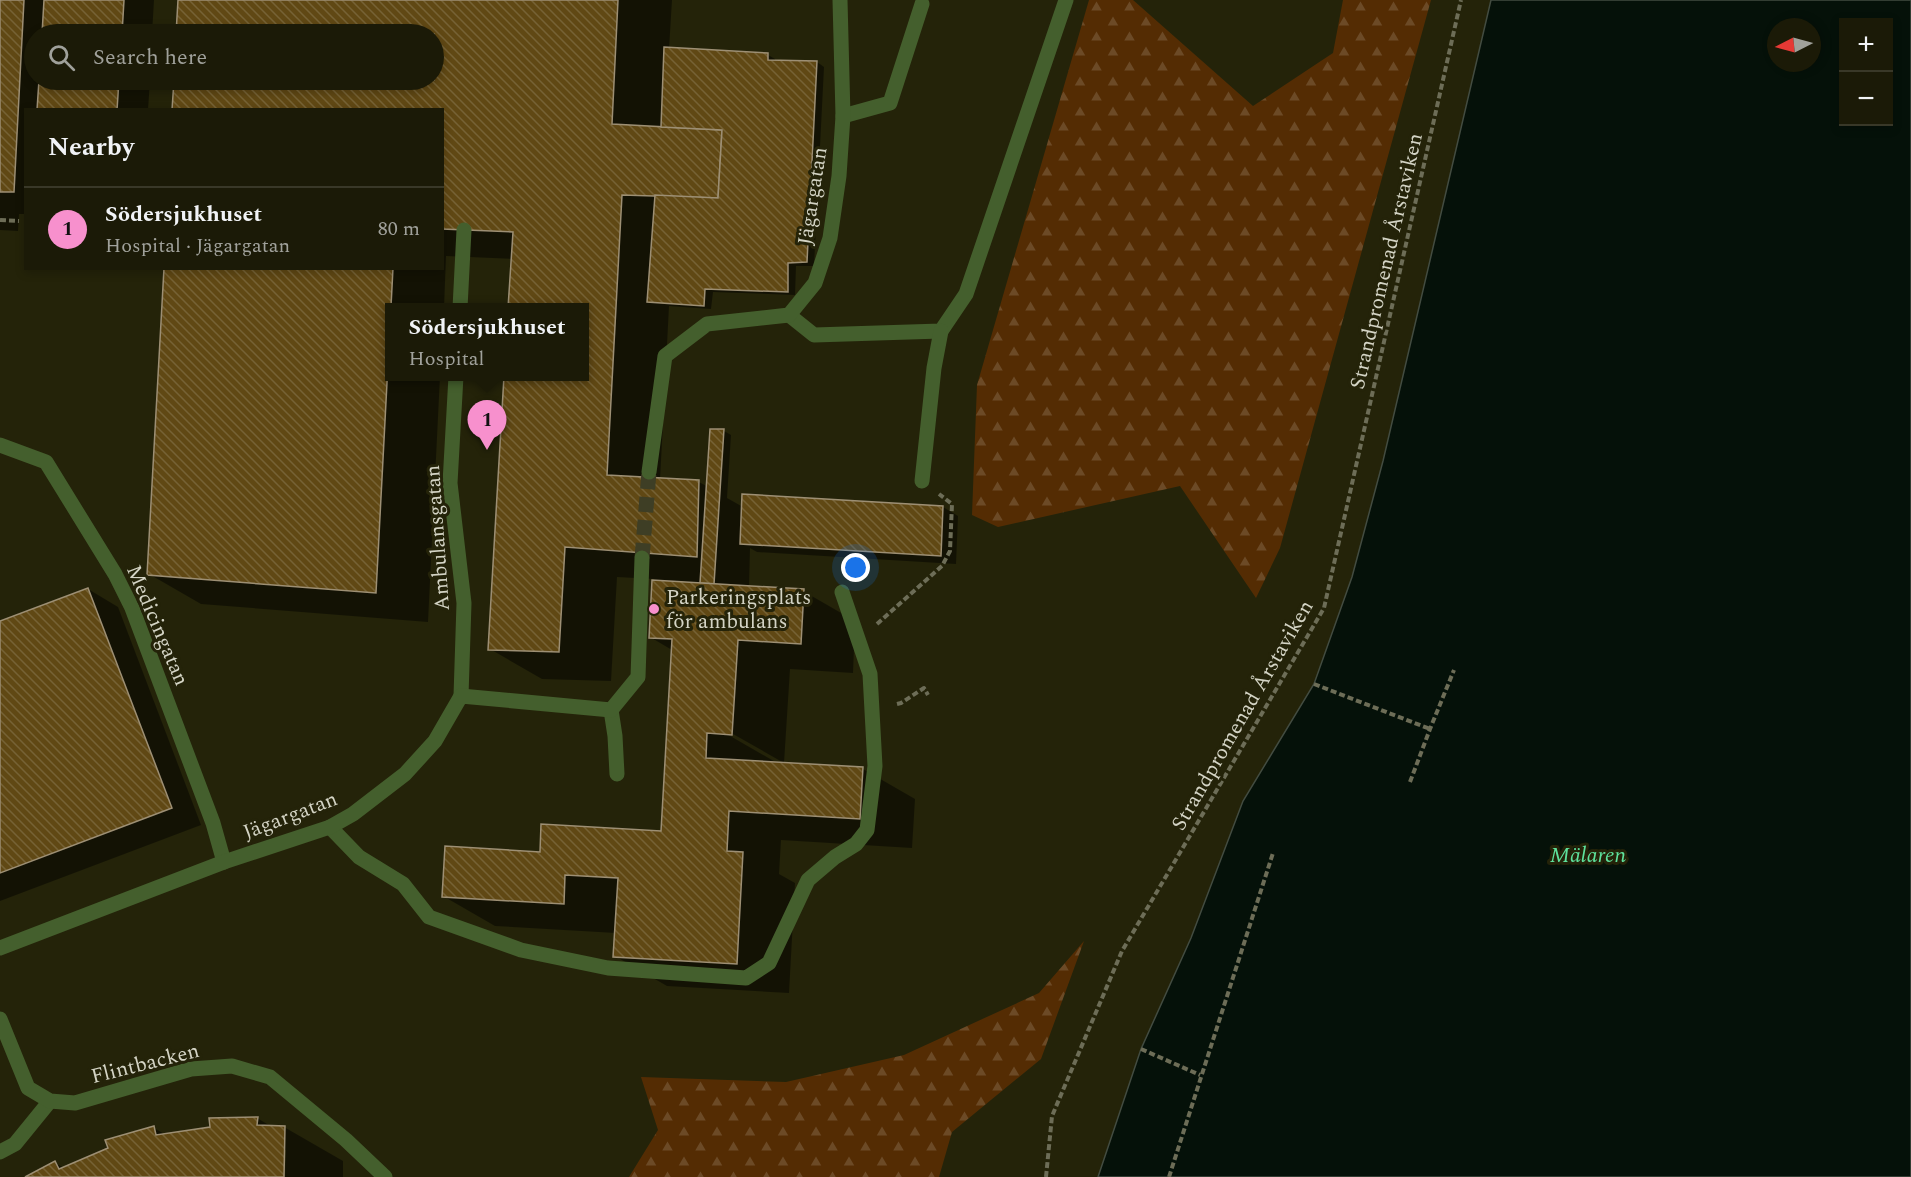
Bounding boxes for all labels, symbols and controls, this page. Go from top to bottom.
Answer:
north arrow [1767,18,1821,72]
map controls [1839,18,1893,126]
button: + [1839,18,1893,72]
search box [24,24,444,90]
icon: search [45,41,78,74]
text: Search here [93,41,207,74]
button: − [1839,72,1893,126]
text: Nearby [48,127,134,167]
street label: Strandpromenad Årstaviken [1342,130,1432,392]
street label: Jägargatan [789,145,837,248]
text: Södersjukhuset [105,198,262,231]
text: 1 [62,214,73,244]
text: 80 m [378,214,420,244]
text: Hospital · Jägargatan [105,231,290,261]
popup [385,303,589,381]
text: Södersjukhuset [409,311,565,344]
text: Hospital [409,344,484,374]
pin: 1 [468,400,506,450]
street label: Ambulansgatan [417,464,459,612]
your location [841,553,870,582]
street label: Medicingatan [117,560,197,691]
place label: Parkeringsplats för ambulans [666,582,811,638]
street label: Strandpromenad Årstaviken [1164,594,1322,837]
marker: Parkeringsplats för ambulans [647,602,661,616]
street label: Jägargatan [238,783,342,849]
water label: Mälaren [1550,839,1627,872]
street label: Flintbacken [88,1035,203,1093]

